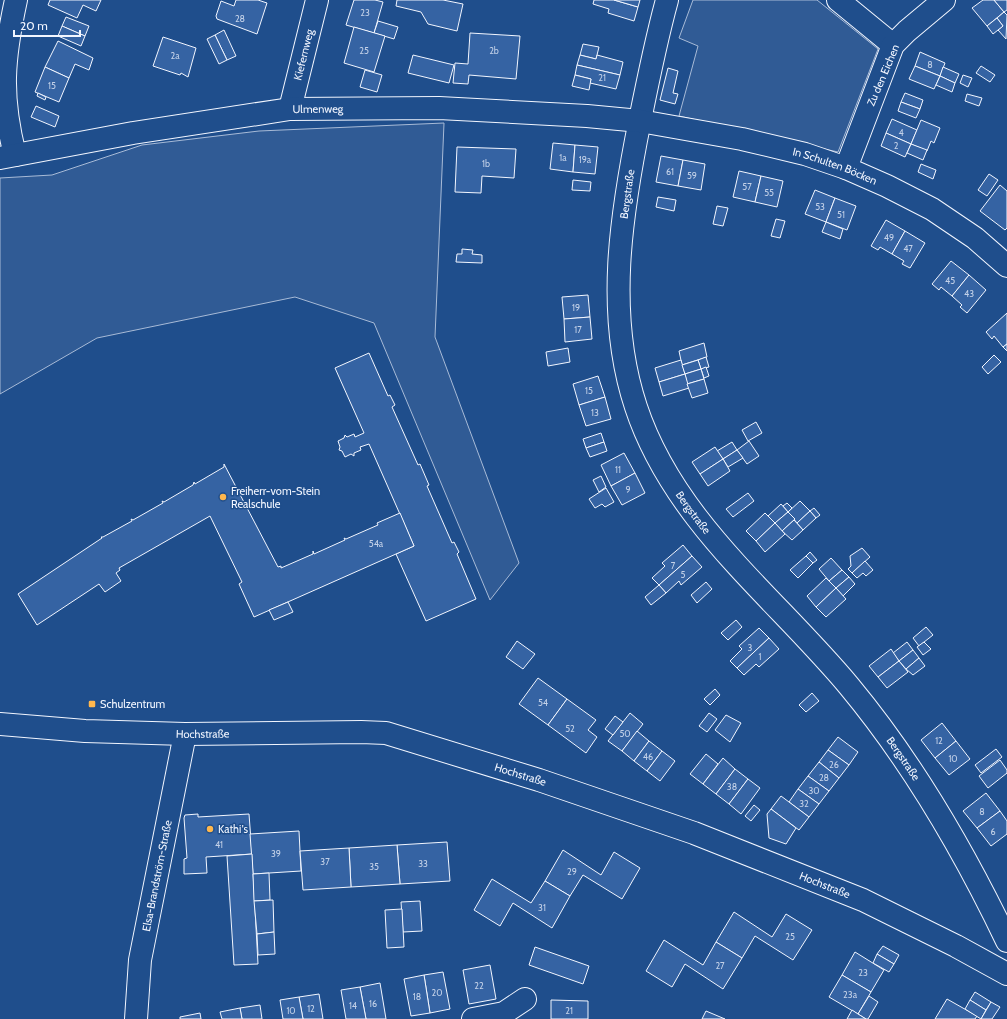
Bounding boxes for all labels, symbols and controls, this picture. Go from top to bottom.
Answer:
house number: 23 [360,7,370,18]
scale bar [14,12,80,38]
house number: 28 [235,13,245,24]
text: 20 m [20,18,48,33]
street label: Kiefernweg [290,27,317,82]
street label: Zu den Eichen [864,42,902,108]
house number: 25 [359,45,369,56]
house number: 2b [489,45,499,56]
house number: 2a [170,50,180,61]
house number: 8 [927,59,933,70]
house number: 21 [598,72,606,83]
house number: 15 [48,80,56,91]
street label: Ulmenweg [292,102,344,116]
house number: 4 [898,127,904,138]
house number: 2 [894,140,899,151]
street label: In Schulten Böcken [791,144,879,188]
house number: 1a [559,152,567,163]
house number: 19a [579,154,592,165]
house number: 1b [482,158,490,169]
house number: 61 [666,166,674,177]
street label: Bergstraße [617,168,637,220]
house number: 59 [687,170,697,181]
house number: 57 [742,181,752,192]
house number: 55 [764,187,774,198]
house number: 53 [815,201,825,212]
house number: 51 [837,209,845,220]
house number: 49 [884,232,894,243]
house number: 47 [903,243,913,254]
house number: 45 [945,275,955,286]
house number: 43 [964,288,974,299]
house number: 19 [572,302,580,313]
house number: 17 [574,324,582,335]
house number: 15 [585,385,593,396]
house number: 13 [591,407,599,418]
house number: 11 [615,464,621,475]
place label: Freiherr-vom-Stein Realschule [231,484,320,511]
house number: 9 [625,484,631,495]
street label: Bergstraße [673,488,714,537]
marker: Freiherr-vom-Stein Realschule [218,492,228,502]
house number: 54a [369,538,384,549]
house number: 7 [671,560,676,571]
house number: 5 [681,569,686,580]
house number: 3 [748,642,753,653]
house number: 1 [759,651,762,662]
place label: Schulzentrum [100,697,165,711]
house number: 54 [538,697,548,708]
marker: Schulzentrum [87,699,97,709]
house number: 52 [565,723,575,734]
street label: Hochstraße [176,726,230,741]
house number: 50 [619,728,631,739]
street label: Bergstraße [883,734,923,783]
house number: 12 [935,735,943,746]
house number: 46 [643,751,653,762]
house number: 10 [948,753,958,764]
house number: 26 [829,759,839,770]
street label: Hochstraße [493,760,549,789]
house number: 28 [819,772,829,783]
house number: 38 [727,781,737,792]
house number: 30 [808,785,820,796]
house number: 32 [799,798,809,809]
house number: 8 [979,806,985,817]
street label: Elsa-Brandström-Straße [139,819,175,933]
place label: Kathi's [218,822,248,836]
marker: Kathi's [205,824,215,834]
house number: 6 [990,826,996,837]
house number: 41 [215,839,223,850]
house number: 39 [271,848,281,859]
house number: 37 [320,856,330,867]
house number: 33 [418,858,428,869]
house number: 35 [369,861,379,872]
house number: 29 [567,866,577,877]
street label: Hochstraße [797,868,853,901]
house number: 31 [538,902,546,913]
house number: 25 [785,931,795,942]
house number: 27 [715,960,725,971]
house number: 23 [858,967,868,978]
house number: 22 [474,980,484,991]
house number: 20 [432,987,443,998]
house number: 23a [843,989,858,1000]
house number: 18 [413,991,421,1002]
house number: 16 [369,998,377,1009]
house number: 14 [349,1000,357,1011]
house number: 12 [307,1003,315,1014]
house number: 10 [286,1005,296,1016]
house number: 21 [565,1005,573,1016]

